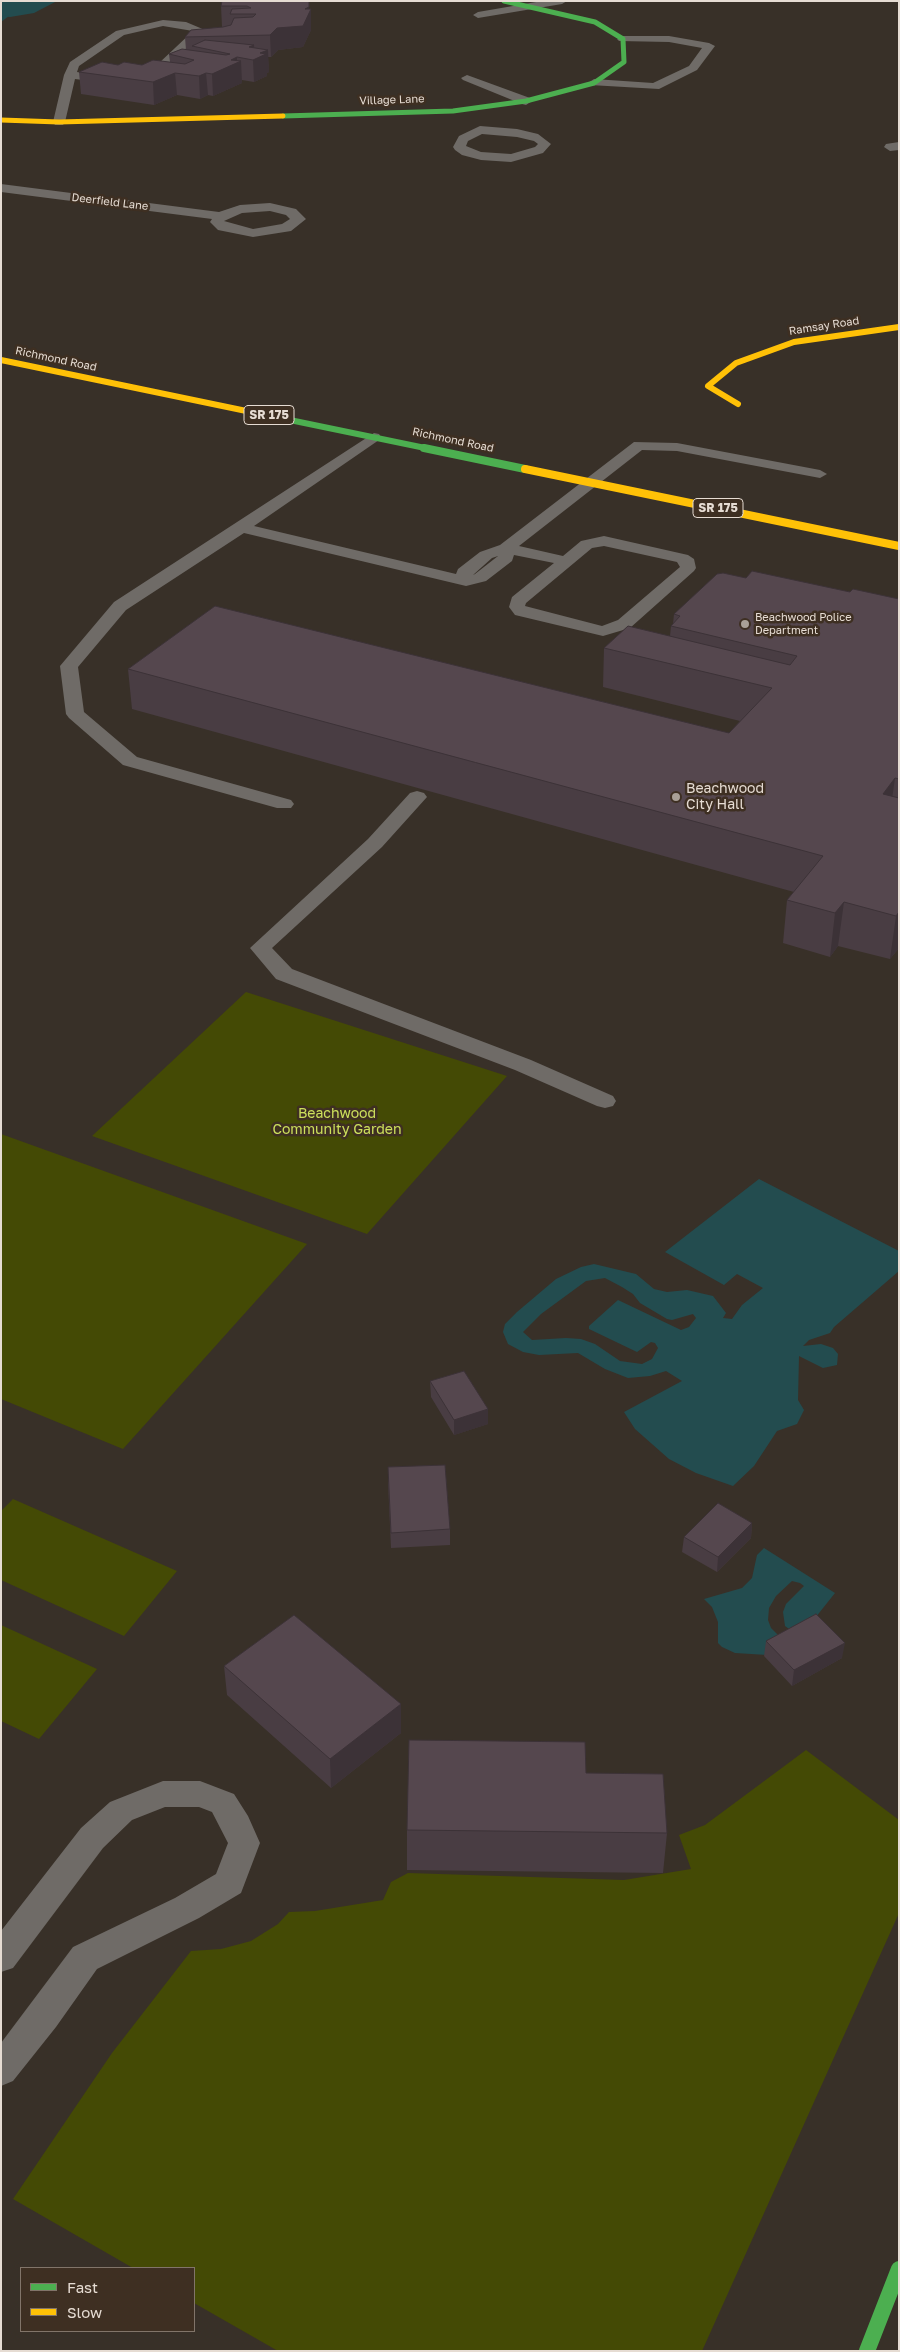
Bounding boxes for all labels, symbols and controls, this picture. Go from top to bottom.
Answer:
street label: Village Lane [359,92,425,108]
street label: Deerfield Lane [71,191,149,213]
street label: Ramsay Road [788,314,860,338]
street label: Richmond Road [14,344,98,374]
road number: SR 175 [244,406,294,424]
street label: Richmond Road [411,425,495,455]
road number: SR 175 [693,498,743,518]
place label: Beachwood Police Department [755,611,852,637]
marker: Beachwood Police Department [739,618,751,630]
place label: Beachwood City Hall [686,781,764,814]
marker: Beachwood City Hall [670,791,682,803]
park label: Beachwood Community Garden [272,1106,402,1138]
legend [20,2267,195,2332]
text: Fast [67,2278,98,2296]
text: Slow [67,2303,102,2321]

